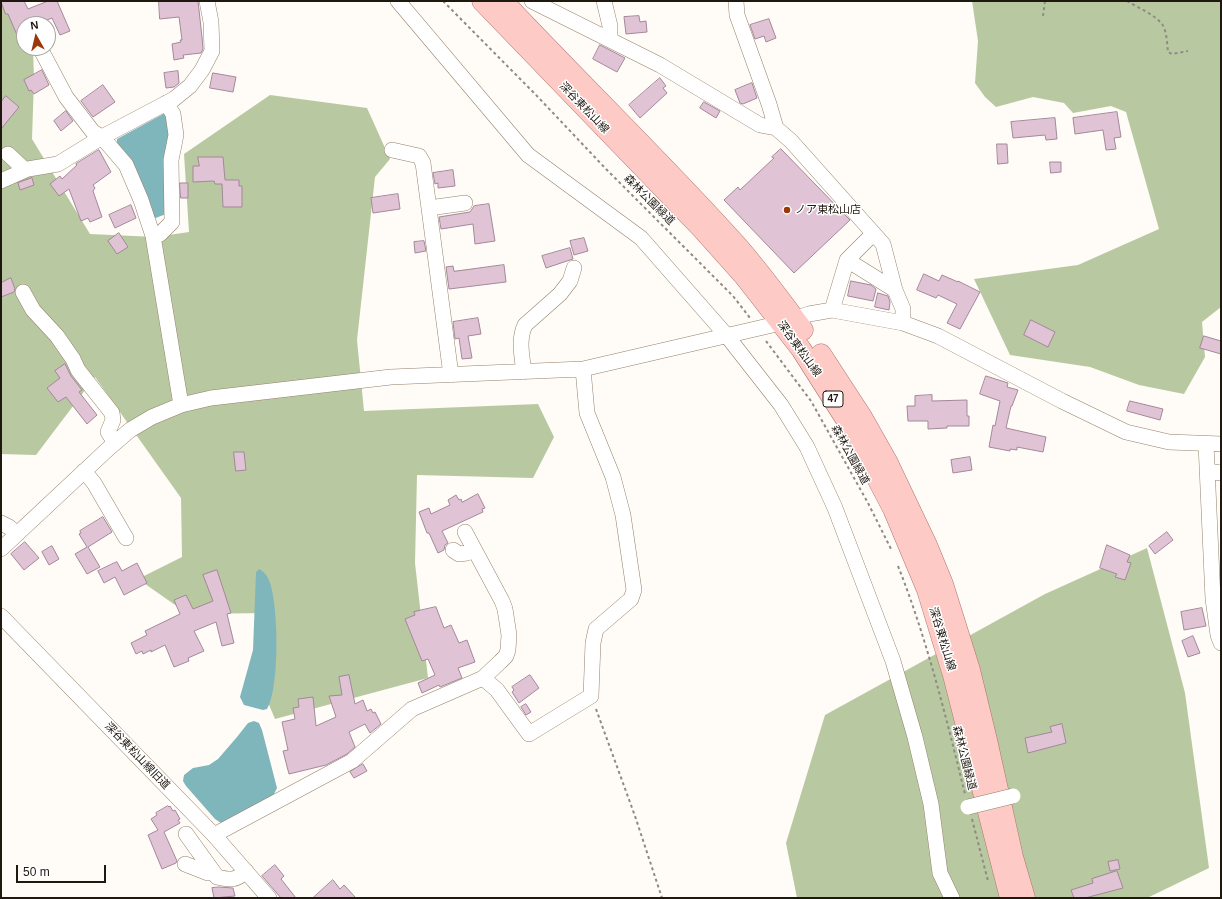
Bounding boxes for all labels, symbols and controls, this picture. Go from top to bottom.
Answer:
north arrow [16,16,56,56]
text: N [30,19,39,32]
street label: 深谷東松山線 [556,80,612,136]
street label: 森林公園緑道 [621,172,677,228]
place label: ノア東松山店 [795,203,861,217]
marker: ノア東松山店 [782,205,792,215]
street label: 深谷東松山線 [774,318,824,380]
road number: 47 [823,391,843,407]
street label: 森林公園緑道 [828,423,872,487]
street label: 深谷東松山線 [926,606,958,672]
street label: 深谷東松山線旧道 [102,720,172,792]
street label: 森林公園緑道 [950,724,978,792]
scale bar [18,857,108,883]
text: 50 m [23,865,50,879]

